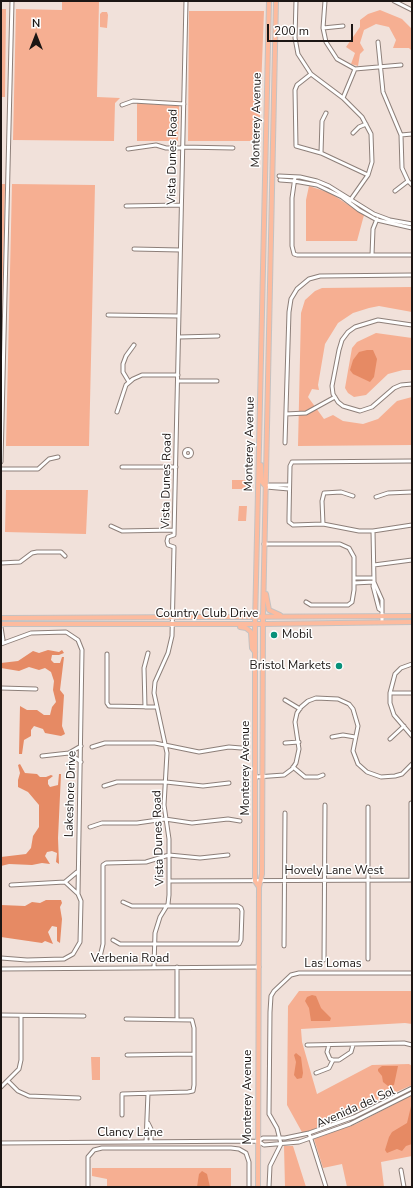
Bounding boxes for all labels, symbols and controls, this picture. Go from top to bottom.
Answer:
north arrow [16,16,56,56]
text: N [32,16,40,31]
scale bar [269,16,355,42]
text: 200 m [274,23,309,39]
street label: Monterey Avenue [249,72,265,168]
street label: Vista Dunes Road [165,109,181,205]
street label: Monterey Avenue [242,396,258,492]
street label: Vista Dunes Road [159,433,175,529]
street label: Country Club Drive [156,607,258,621]
place label: Mobil [282,628,312,642]
marker: Mobil [269,630,279,640]
place label: Bristol Markets [250,659,331,673]
marker: Bristol Markets [334,661,344,671]
street label: Monterey Avenue [239,721,253,815]
street label: Lakeshore Drive [62,751,80,837]
street label: Vista Dunes Road [150,790,168,886]
street label: Hovely Lane West [285,864,383,878]
street label: Verbenia Road [91,952,169,966]
street label: Las Lomas [304,957,362,971]
street label: Monterey Avenue [241,1050,255,1144]
street label: Avenida del Sol [314,1084,398,1132]
street label: Clancy Lane [97,1126,163,1140]

